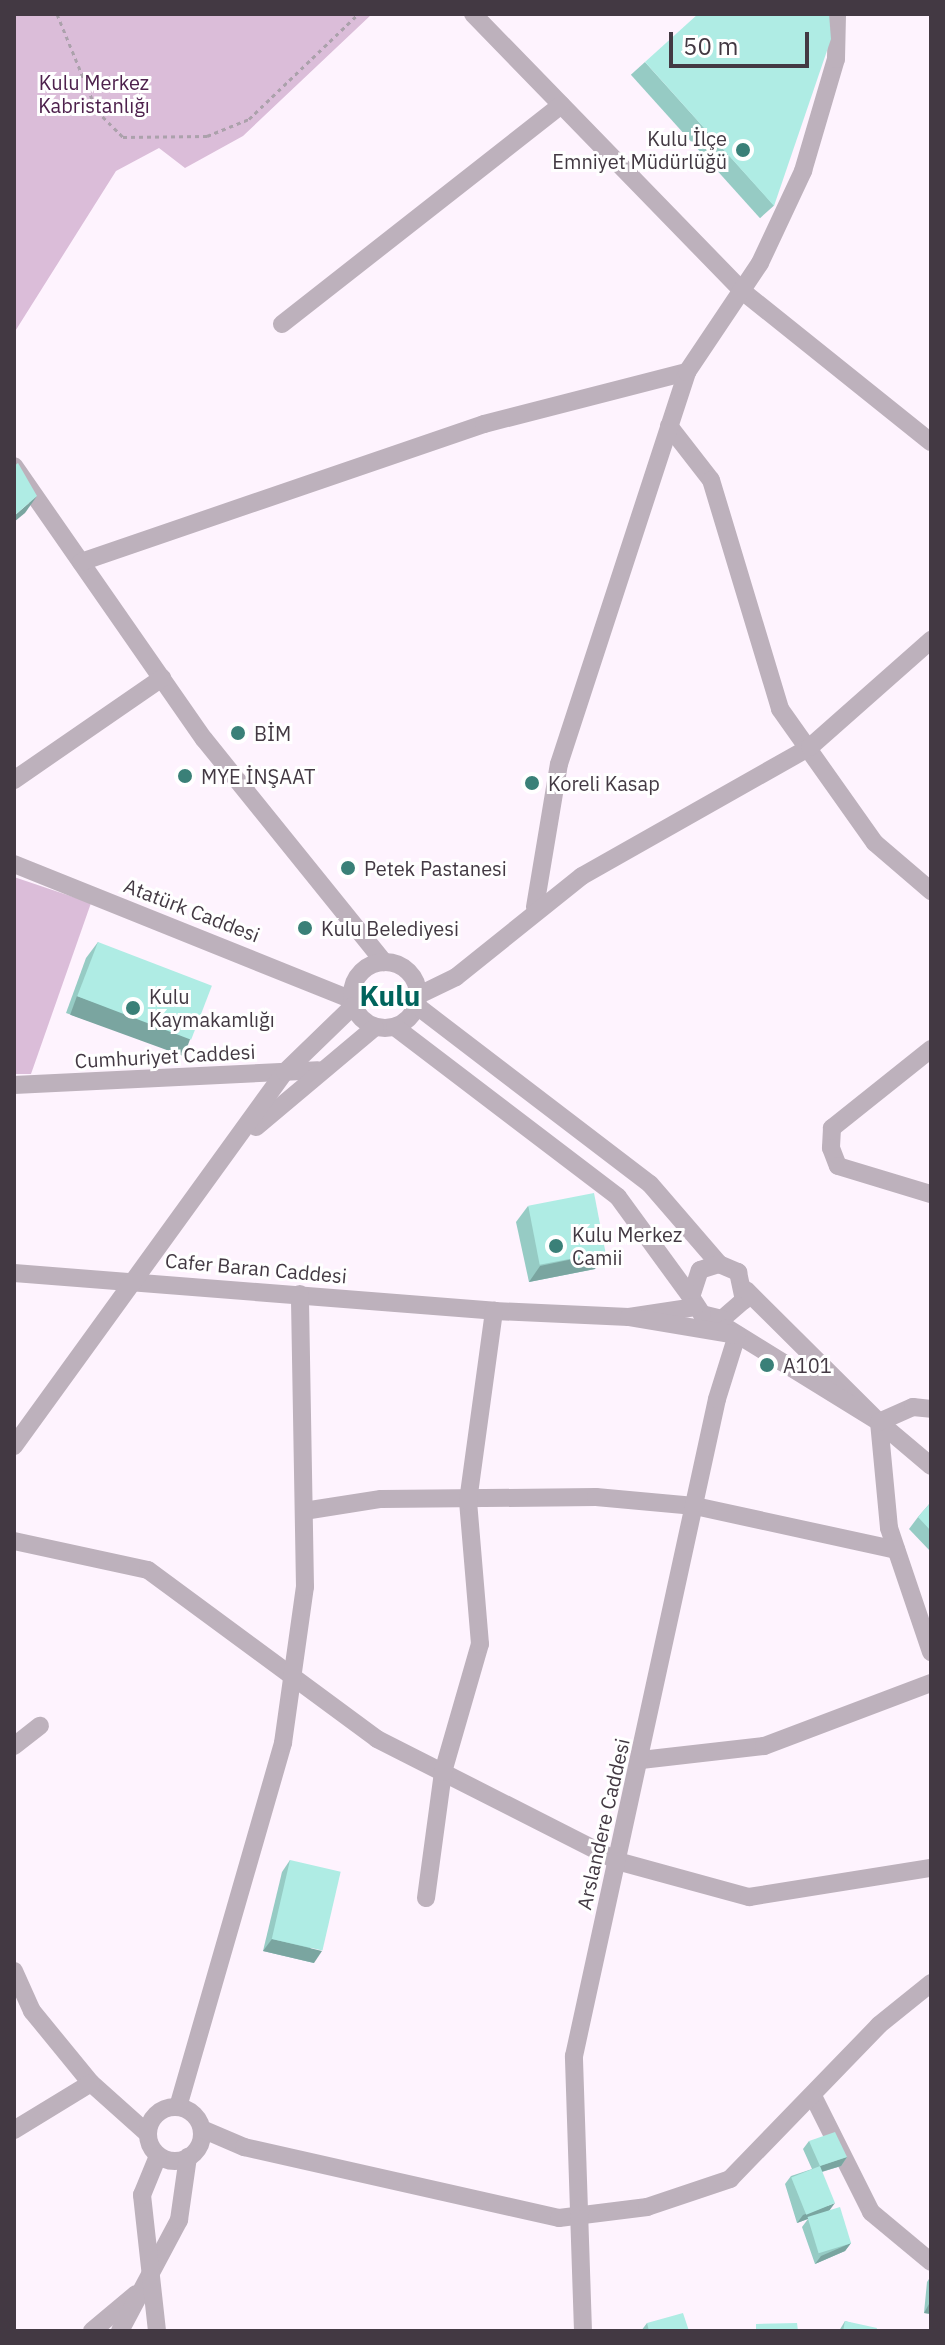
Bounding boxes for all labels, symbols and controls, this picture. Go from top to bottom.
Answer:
scale bar [673,16,813,66]
text: 50 m [683,30,738,62]
park label: Kulu Merkez Kabristanlığı [38,70,150,117]
place label: Kulu İlçe Emniyet Müdürlüğü [552,126,727,173]
marker: Kulu İlçe Emniyet Müdürlüğü [734,141,752,159]
place label: BİM [254,721,291,745]
marker: BİM [229,724,247,742]
place label: MYE İNŞAAT [201,764,315,788]
marker: MYE İNŞAAT [176,767,194,785]
place label: Koreli Kasap [548,771,660,795]
marker: Koreli Kasap [523,774,541,792]
place label: Petek Pastanesi [364,856,507,880]
marker: Petek Pastanesi [339,859,357,877]
street label: Atatürk Caddesi [121,873,263,947]
place label: Kulu Belediyesi [321,916,459,940]
marker: Kulu Belediyesi [296,919,314,937]
district label: Kulu [360,979,420,1013]
place label: Kulu Kaymakamlığı [149,984,275,1031]
marker: Kulu Kaymakamlığı [124,999,142,1017]
street label: Cumhuriyet Caddesi [74,1039,256,1073]
place label: Kulu Merkez Camii [572,1222,682,1269]
marker: Kulu Merkez Camii [547,1237,565,1255]
street label: Cafer Baran Caddesi [164,1248,348,1288]
place label: A101 [783,1353,832,1377]
marker: A101 [758,1356,776,1374]
street label: Arslandere Caddesi [572,1736,634,1912]

